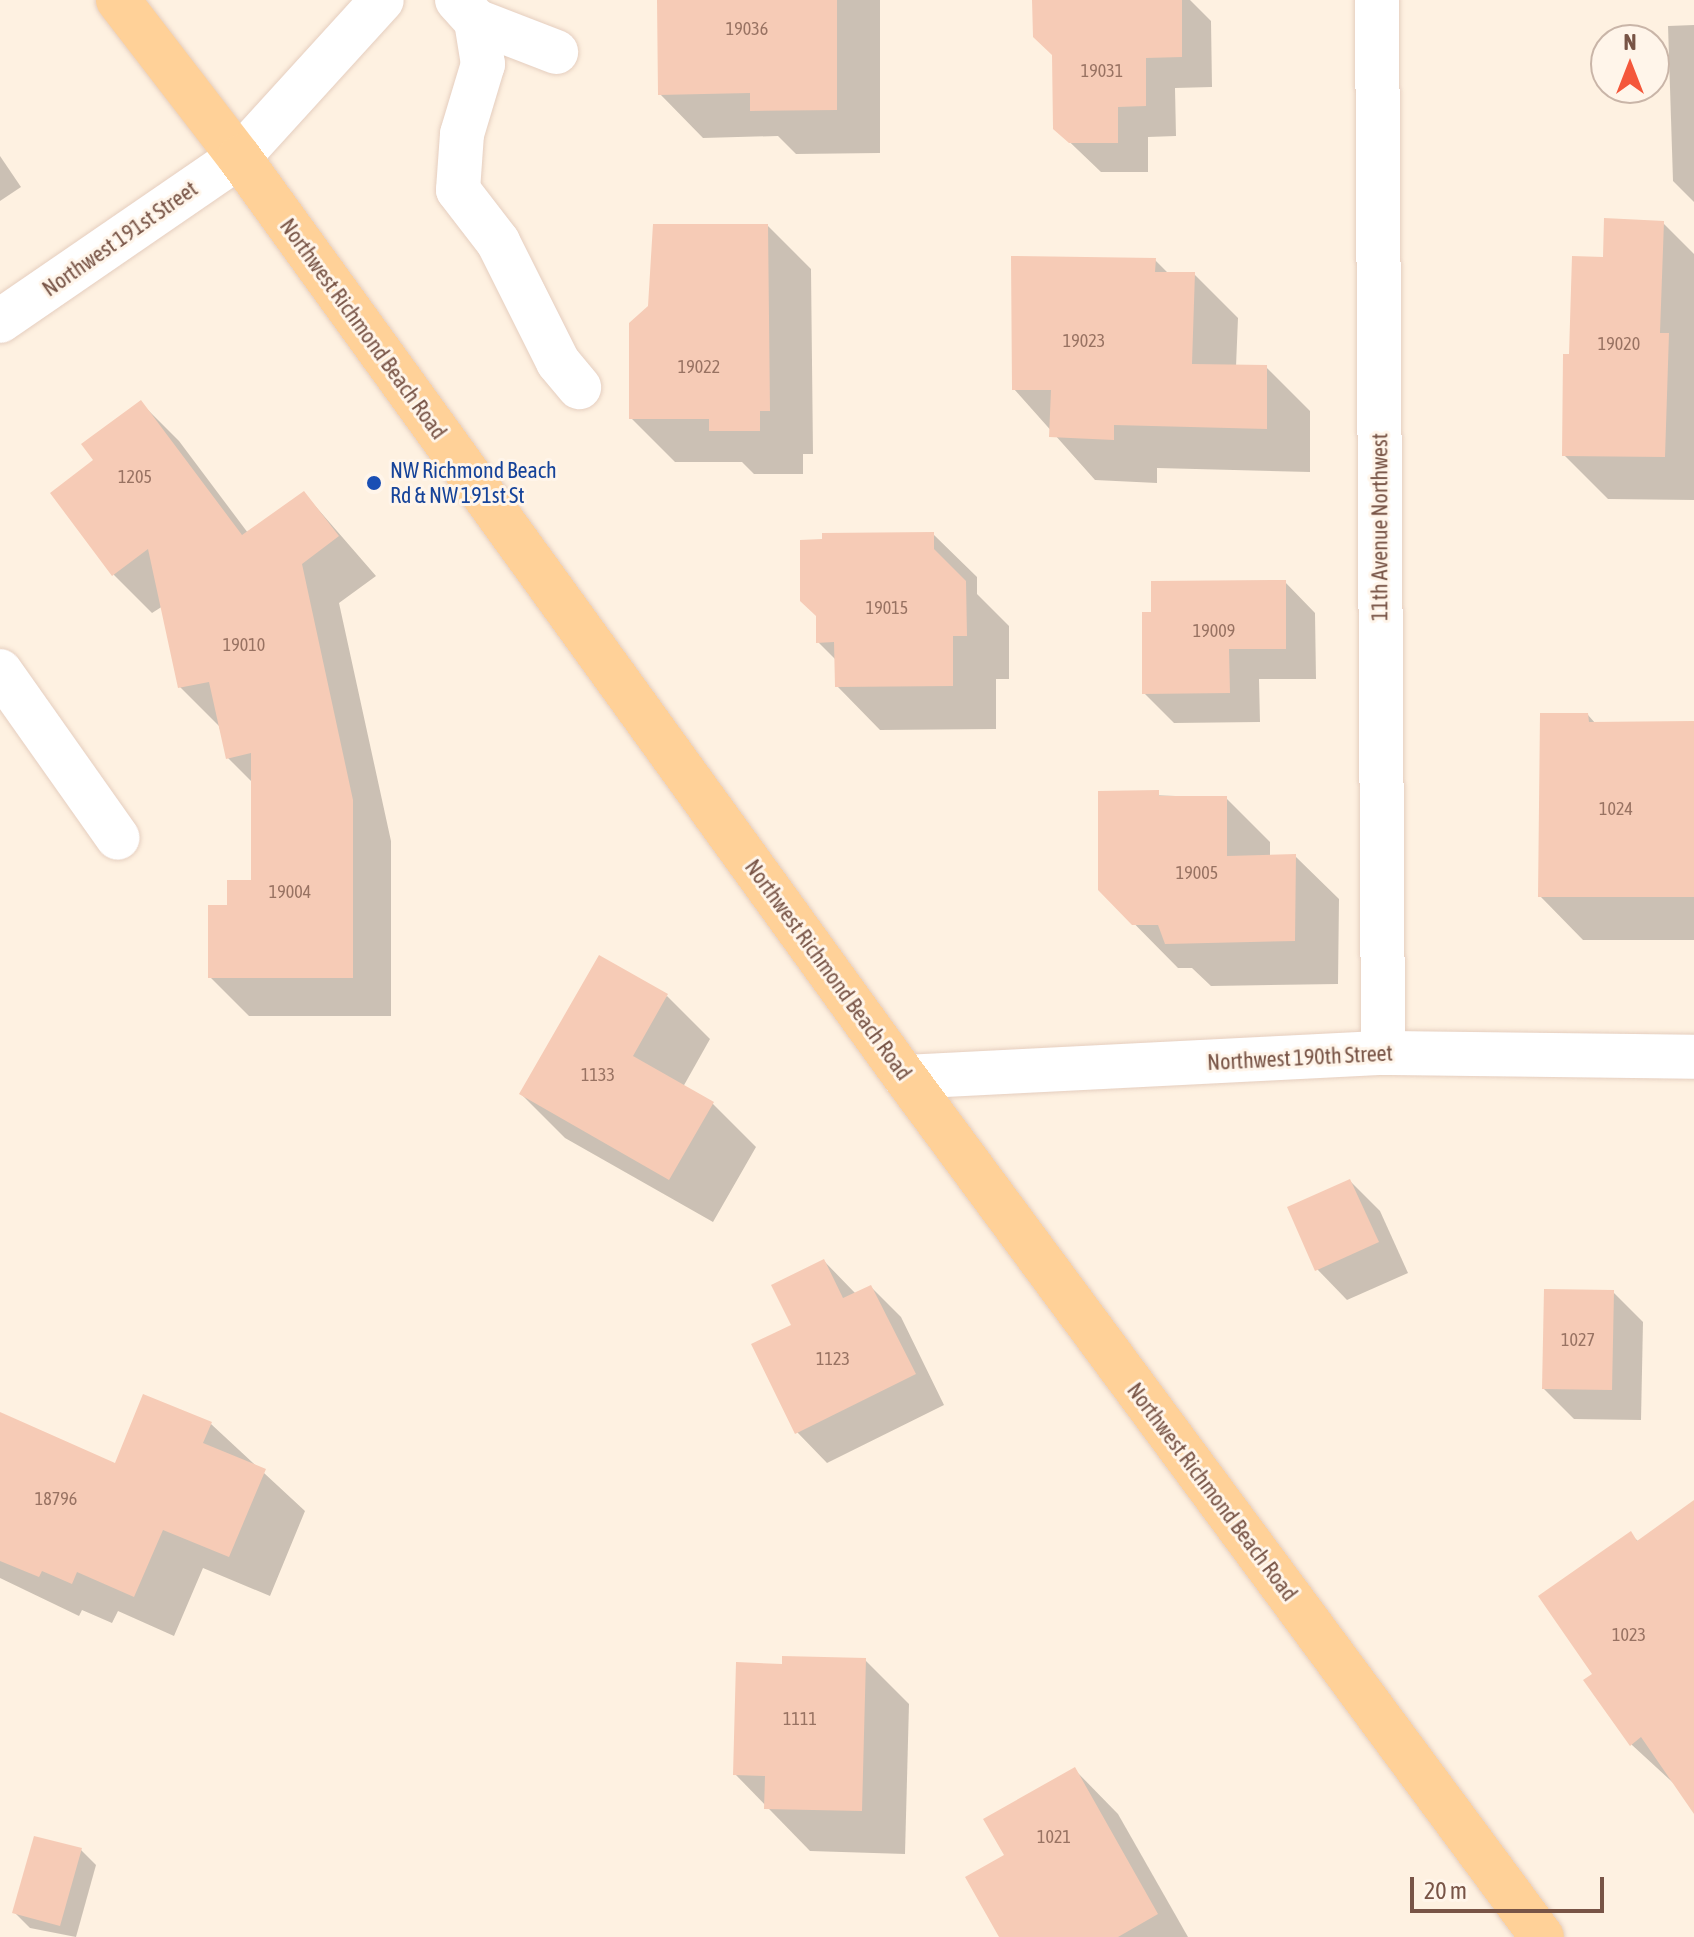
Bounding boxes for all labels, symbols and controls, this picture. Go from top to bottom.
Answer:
house number: 19036 [726,18,768,40]
north arrow [1590,24,1670,104]
text: N [1624,29,1636,55]
house number: 19031 [1081,60,1123,82]
street label: Northwest 191st Street [37,176,203,302]
street label: Northwest Richmond Beach Road [274,214,452,444]
house number: 19023 [1063,330,1105,352]
house number: 19020 [1598,333,1640,355]
house number: 19022 [678,356,720,378]
street label: 11th Avenue Northwest [1367,433,1393,621]
place label: NW Richmond Beach Rd & NW 191st St [390,457,557,508]
house number: 1205 [118,466,152,488]
marker: NW Richmond Beach Rd & NW 191st St [365,474,383,492]
house number: 19015 [866,597,908,619]
house number: 19009 [1193,620,1235,642]
house number: 19010 [223,634,265,656]
house number: 1024 [1599,798,1633,820]
street label: Northwest Richmond Beach Road [739,855,917,1085]
house number: 19005 [1176,862,1218,884]
house number: 19004 [269,881,311,903]
street label: Northwest 190th Street [1206,1040,1394,1076]
house number: 1133 [581,1064,615,1086]
house number: 1027 [1561,1329,1595,1351]
house number: 1123 [816,1348,850,1370]
street label: Northwest Richmond Beach Road [1121,1378,1303,1606]
house number: 18796 [35,1488,77,1510]
house number: 1023 [1612,1624,1646,1646]
house number: 1111 [783,1708,817,1730]
house number: 1021 [1037,1826,1071,1848]
scale bar [1414,1861,1608,1911]
text: 20 m [1424,1877,1467,1904]

